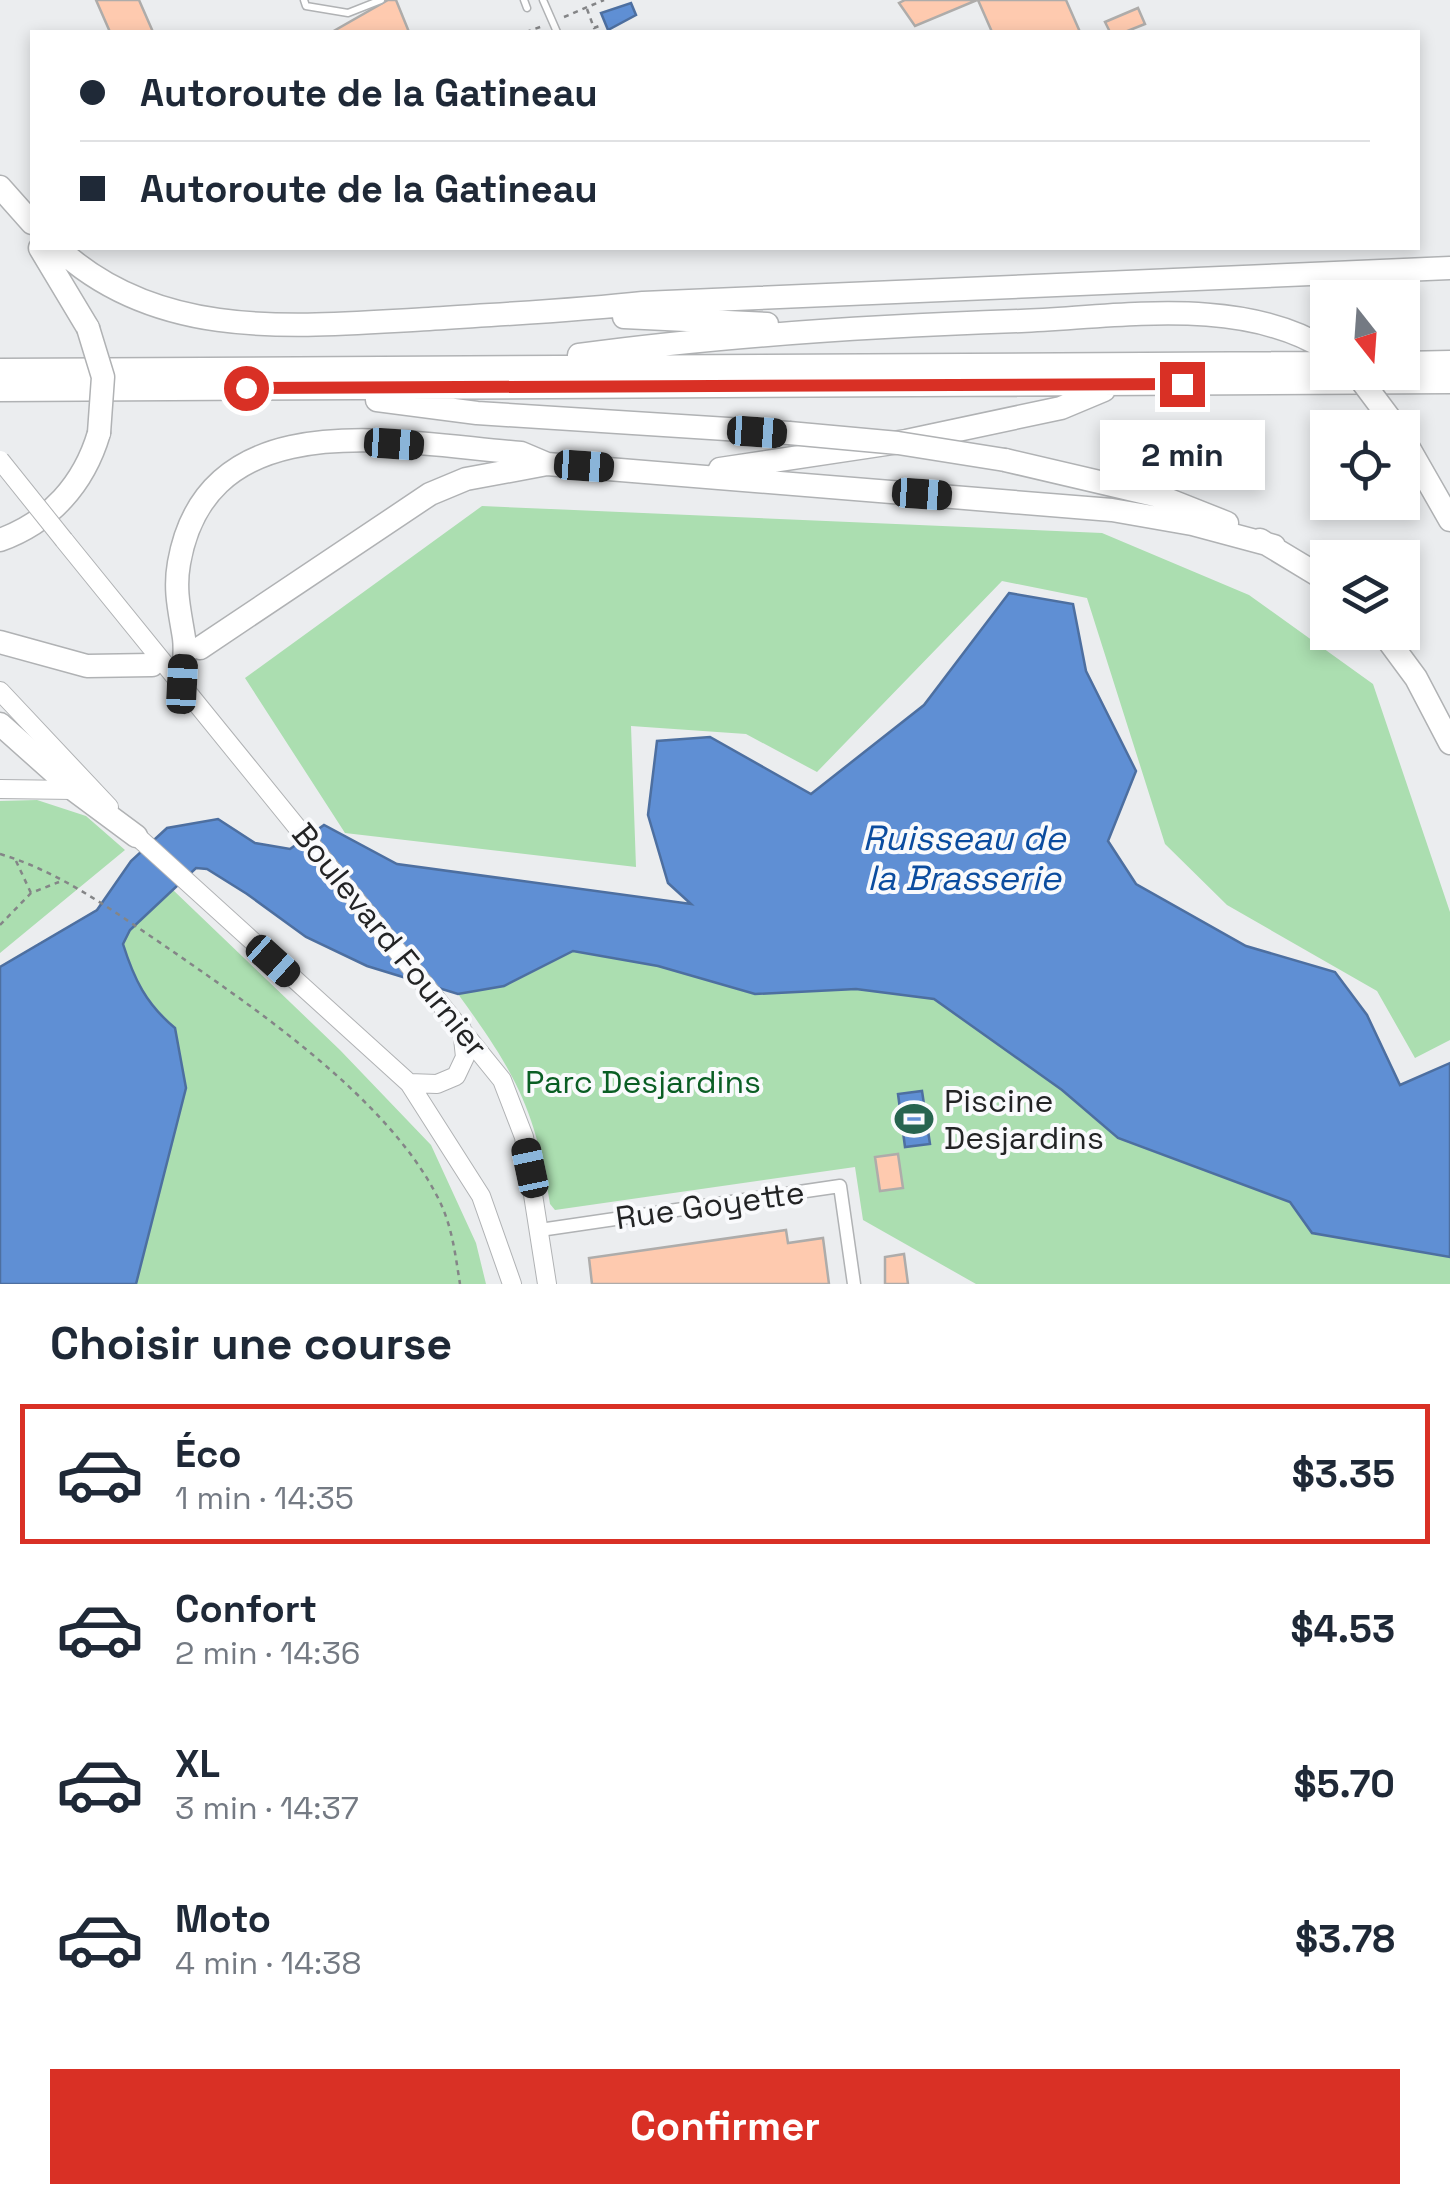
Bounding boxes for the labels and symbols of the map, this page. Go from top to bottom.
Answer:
north arrow [1310,280,1420,390]
route end [1160,362,1205,407]
route start [224,366,269,411]
car [726,415,788,449]
callout: 2 min [1100,419,1264,489]
car [363,427,425,461]
car [553,449,615,483]
car [891,477,953,511]
car [165,653,199,715]
street label: Boulevard Fournier [283,815,497,1065]
water label: Ruisseau de la Brasserie [862,816,1067,900]
car [241,930,305,992]
park label: Parc Desjardins [525,1062,761,1102]
place label: Piscine Desjardins [944,1081,1104,1158]
sports icon: Piscine Desjardins [893,1098,935,1140]
car [509,1136,551,1200]
street label: Rue Goyette [613,1172,807,1238]

